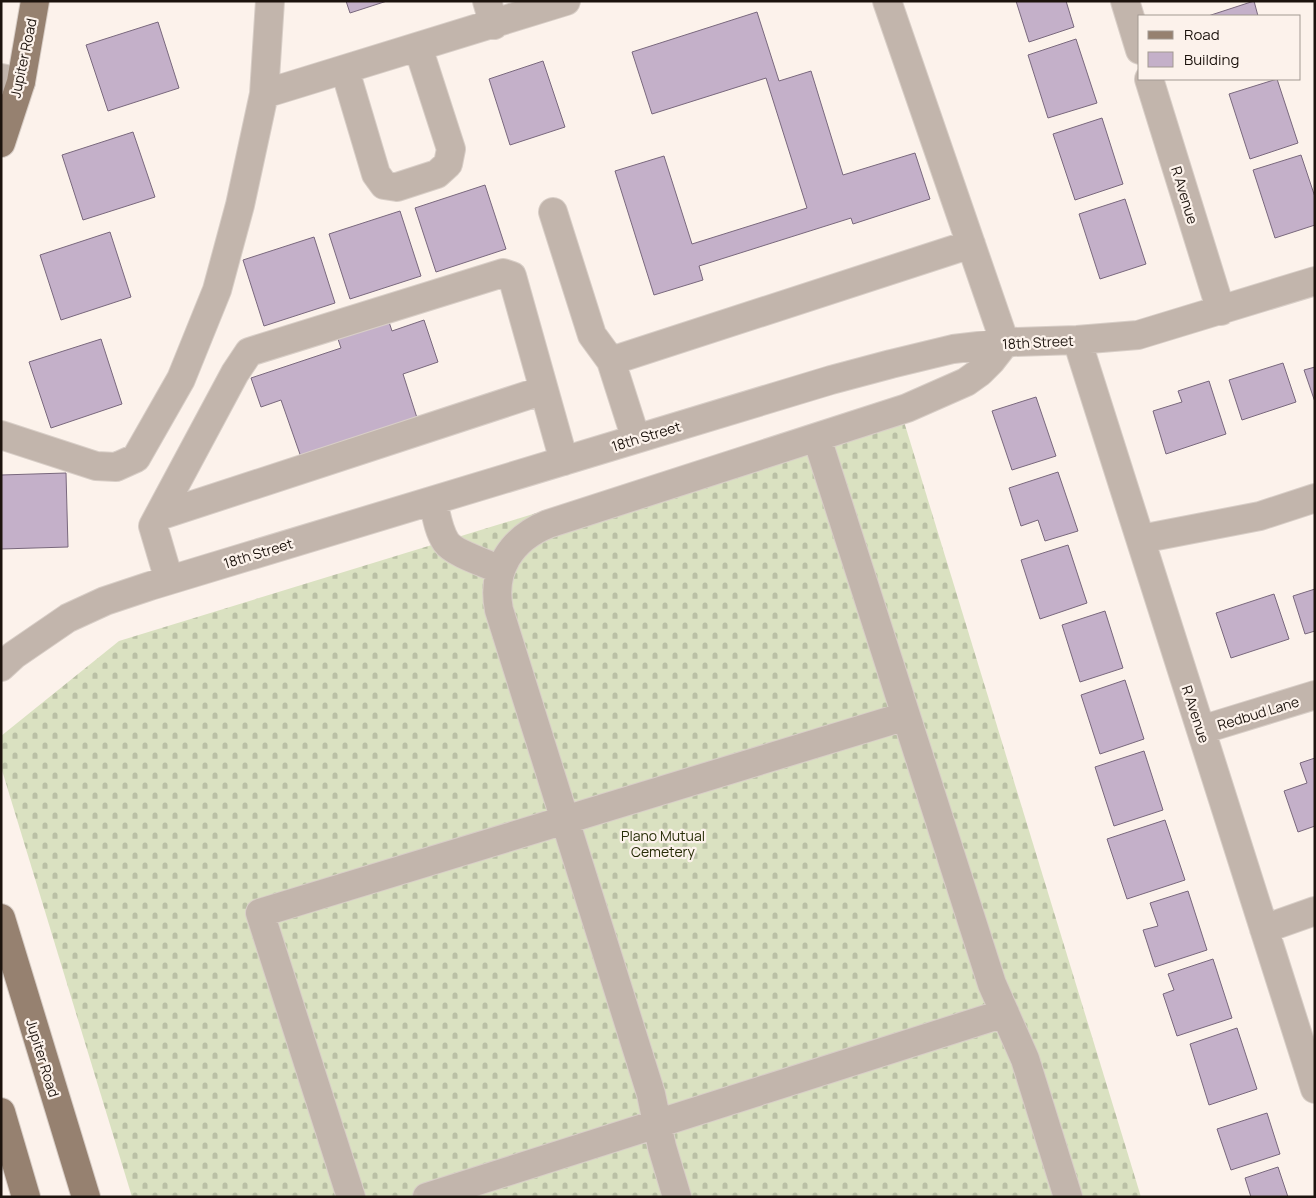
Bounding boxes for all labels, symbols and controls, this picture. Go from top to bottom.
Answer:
legend [1138,15,1301,80]
street label: Jupiter Road [5,16,41,100]
text: Road [1184,24,1220,45]
text: Building [1184,49,1239,70]
street label: R Avenue [1167,164,1203,226]
street label: 18th Street [1002,331,1075,353]
street label: 18th Street [609,416,683,456]
street label: 18th Street [221,533,295,573]
street label: R Avenue [1178,683,1214,745]
street label: Redbud Lane [1215,692,1301,734]
park label: Plano Mutual Cemetery [621,826,705,861]
street label: Jupiter Road [22,1017,64,1099]

